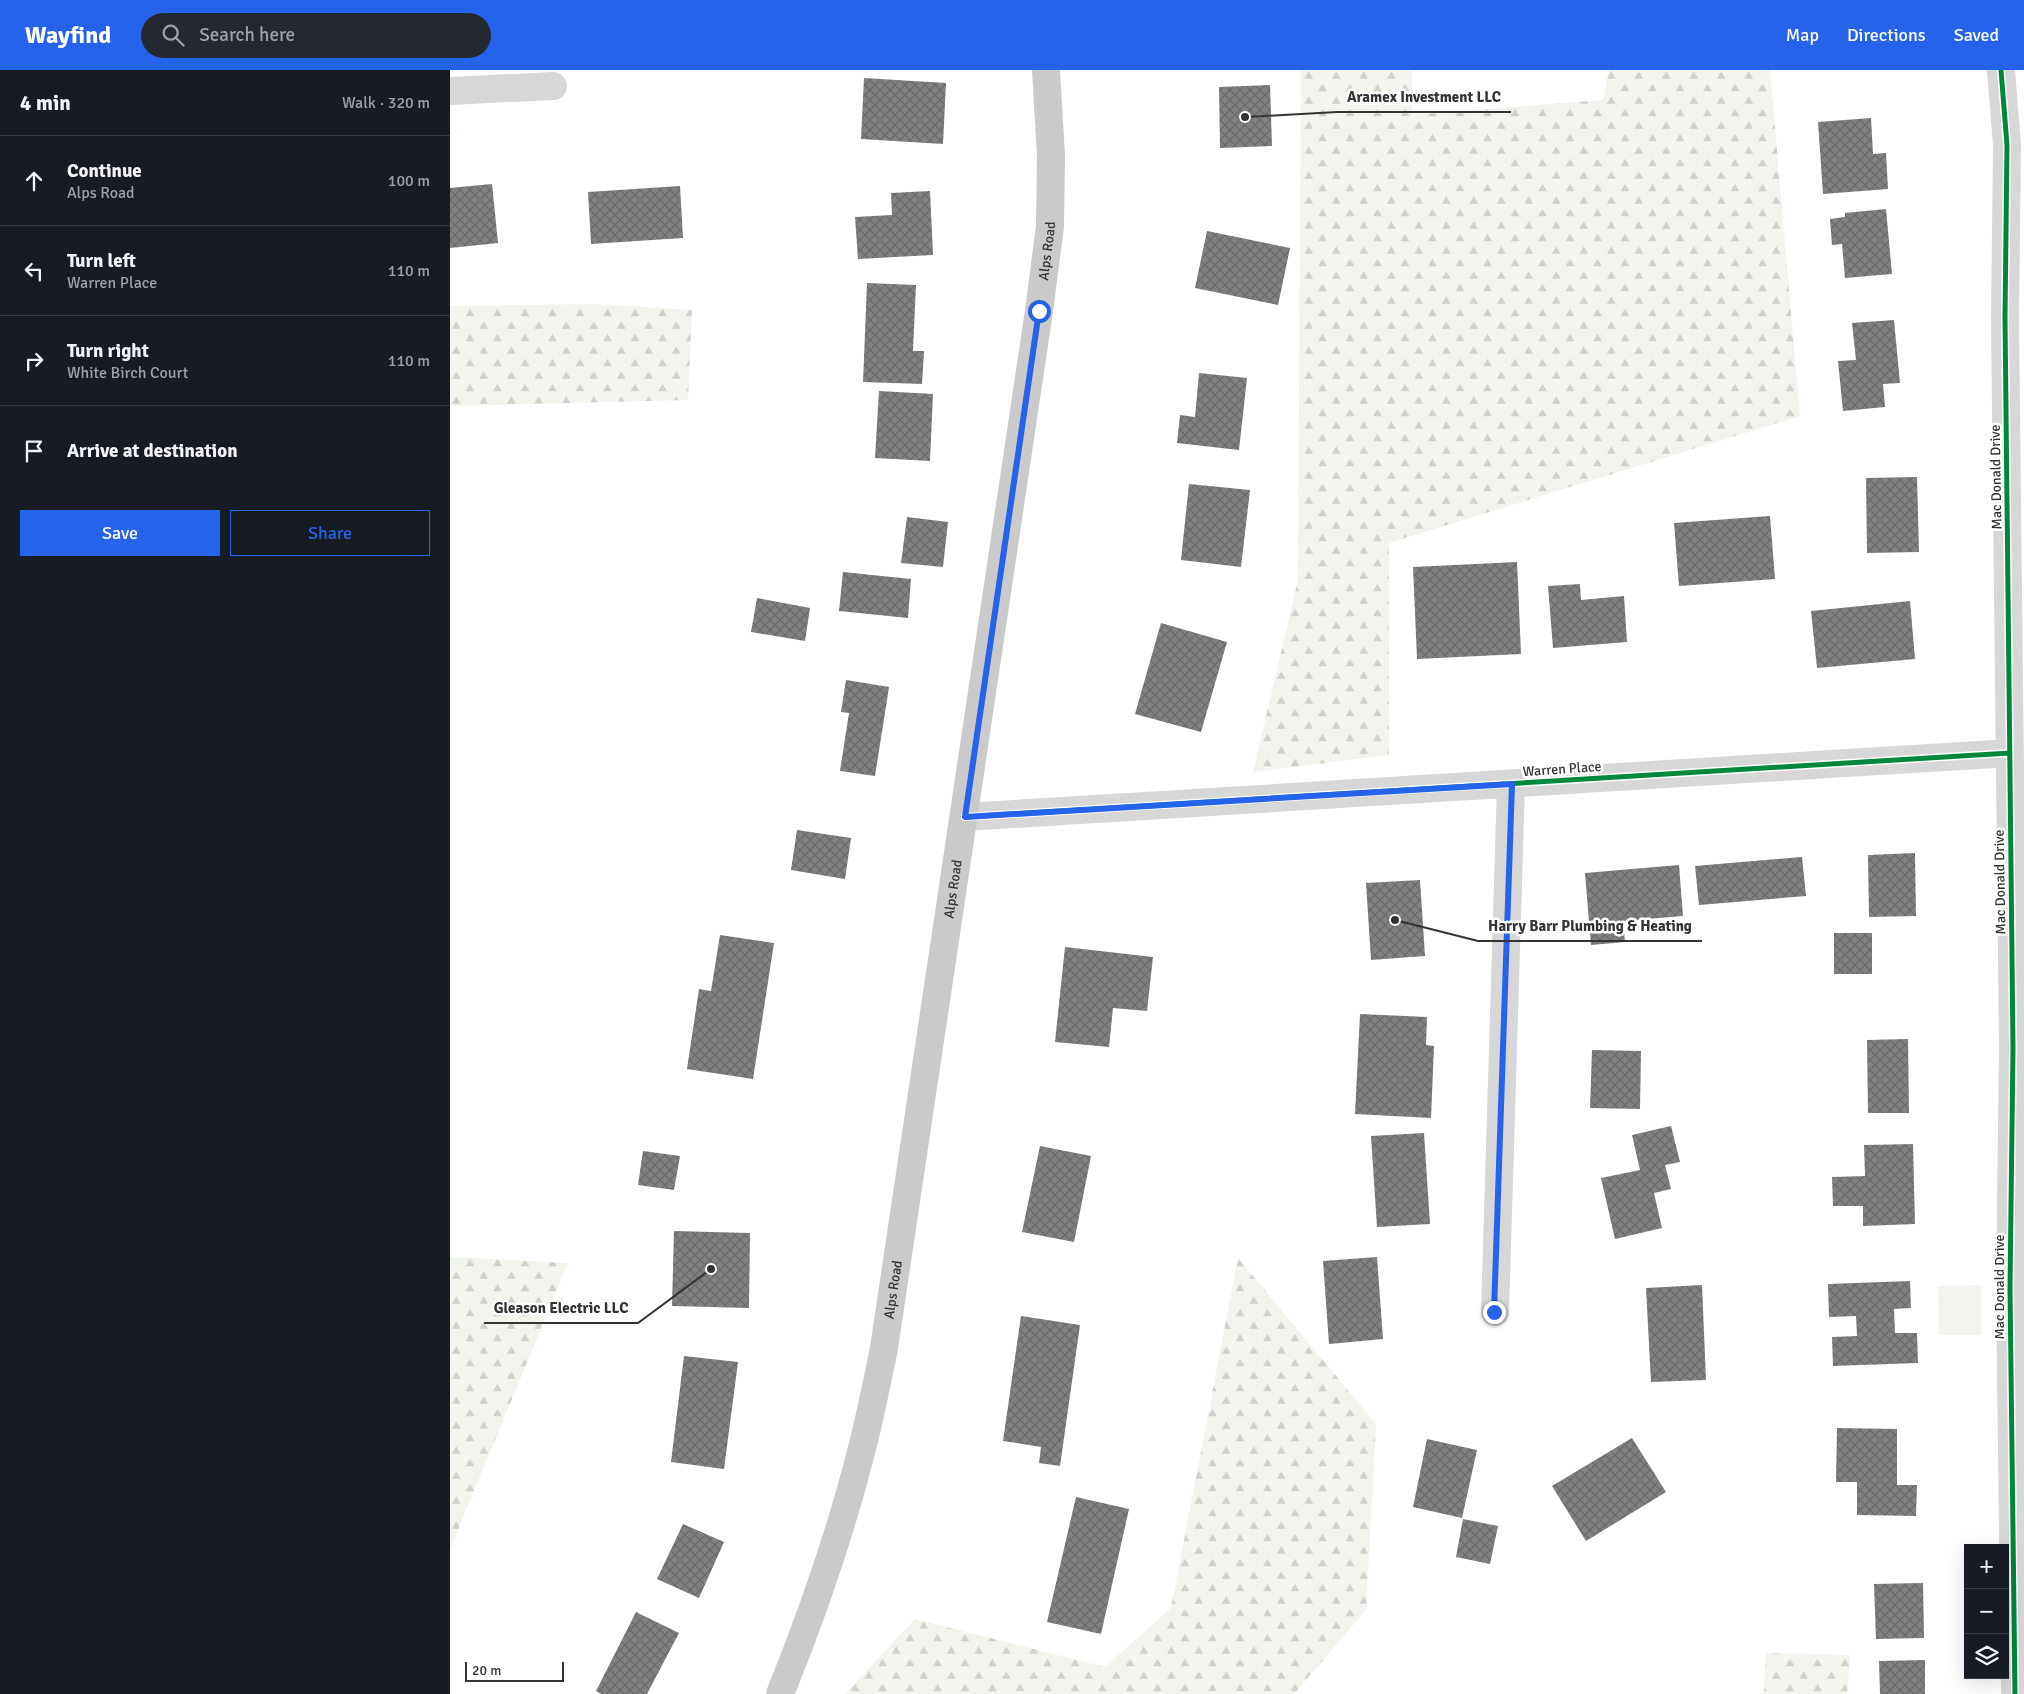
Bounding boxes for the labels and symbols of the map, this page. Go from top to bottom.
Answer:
callout: Aramex Investment LLC [1337,82,1511,112]
text: Aramex Investment LLC [1347,88,1501,106]
street label: Alps Road [1035,221,1059,281]
route start [1028,300,1051,323]
street label: Mac Donald Drive [1987,424,2005,530]
street label: Warren Place [1522,758,1602,780]
street label: Mac Donald Drive [1991,829,2009,935]
street label: Alps Road [940,858,965,920]
callout: Harry Barr Plumbing & Heating [1478,911,1702,941]
text: Harry Barr Plumbing & Heating [1488,917,1692,935]
street label: Mac Donald Drive [1991,1235,2008,1339]
street label: Alps Road [880,1259,906,1320]
callout: Gleason Electric LLC [484,1293,638,1323]
text: Gleason Electric LLC [494,1299,628,1317]
route end [1483,1301,1506,1324]
scale bar [465,1659,564,1682]

